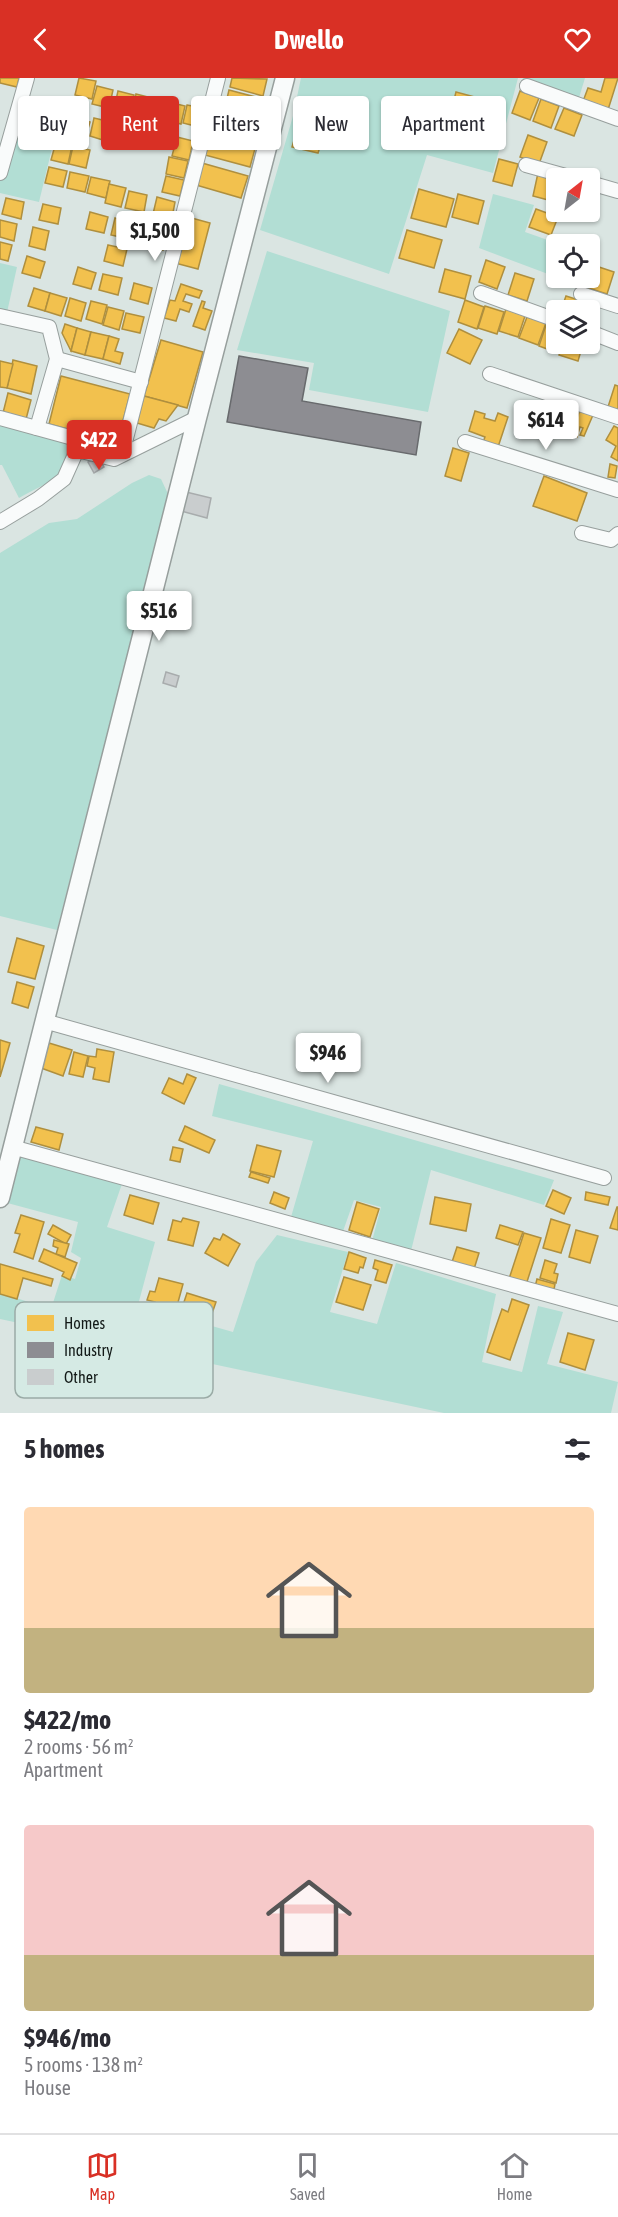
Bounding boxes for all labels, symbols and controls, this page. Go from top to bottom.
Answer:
icon: back [24,23,57,56]
icon: heart [561,23,594,56]
text: Dwello [274,24,344,55]
chip: Buy [18,96,89,150]
chip: Rent [101,96,179,150]
chip: Filters [191,96,281,150]
chip: New [293,96,369,150]
chip: Apartment [381,96,506,150]
north arrow [546,168,600,222]
map controls [546,168,600,354]
pin: $1,500 [106,211,204,262]
text: $1,500 [130,219,180,242]
button: locate [546,234,600,288]
button: layers [546,300,600,354]
pin: $614 [510,400,582,451]
text: $614 [528,408,564,431]
pin: $422 [63,420,135,471]
text: $422 [81,428,117,451]
pin: $516 [123,591,195,642]
text: $516 [141,599,177,622]
pin: $946 [292,1033,364,1084]
text: $946 [310,1041,346,1064]
legend [15,1302,213,1398]
text: Homes [64,1314,106,1332]
text: Industry [64,1341,113,1360]
text: Other [64,1368,98,1386]
icon: filters [561,1433,594,1466]
text: 5 homes [24,1434,104,1464]
icon: home [255,1546,363,1654]
text: $422/mo [24,1705,111,1735]
text: 2 rooms · 56 m² [24,1735,134,1758]
text: Apartment [24,1758,103,1781]
icon: home [255,1864,363,1972]
text: $946/mo [24,2023,111,2053]
text: 5 rooms · 138 m² [24,2053,143,2076]
text: House [24,2076,71,2099]
tab: Map [86,2149,119,2203]
tab: Saved [290,2149,325,2203]
tab: Home [497,2149,532,2203]

